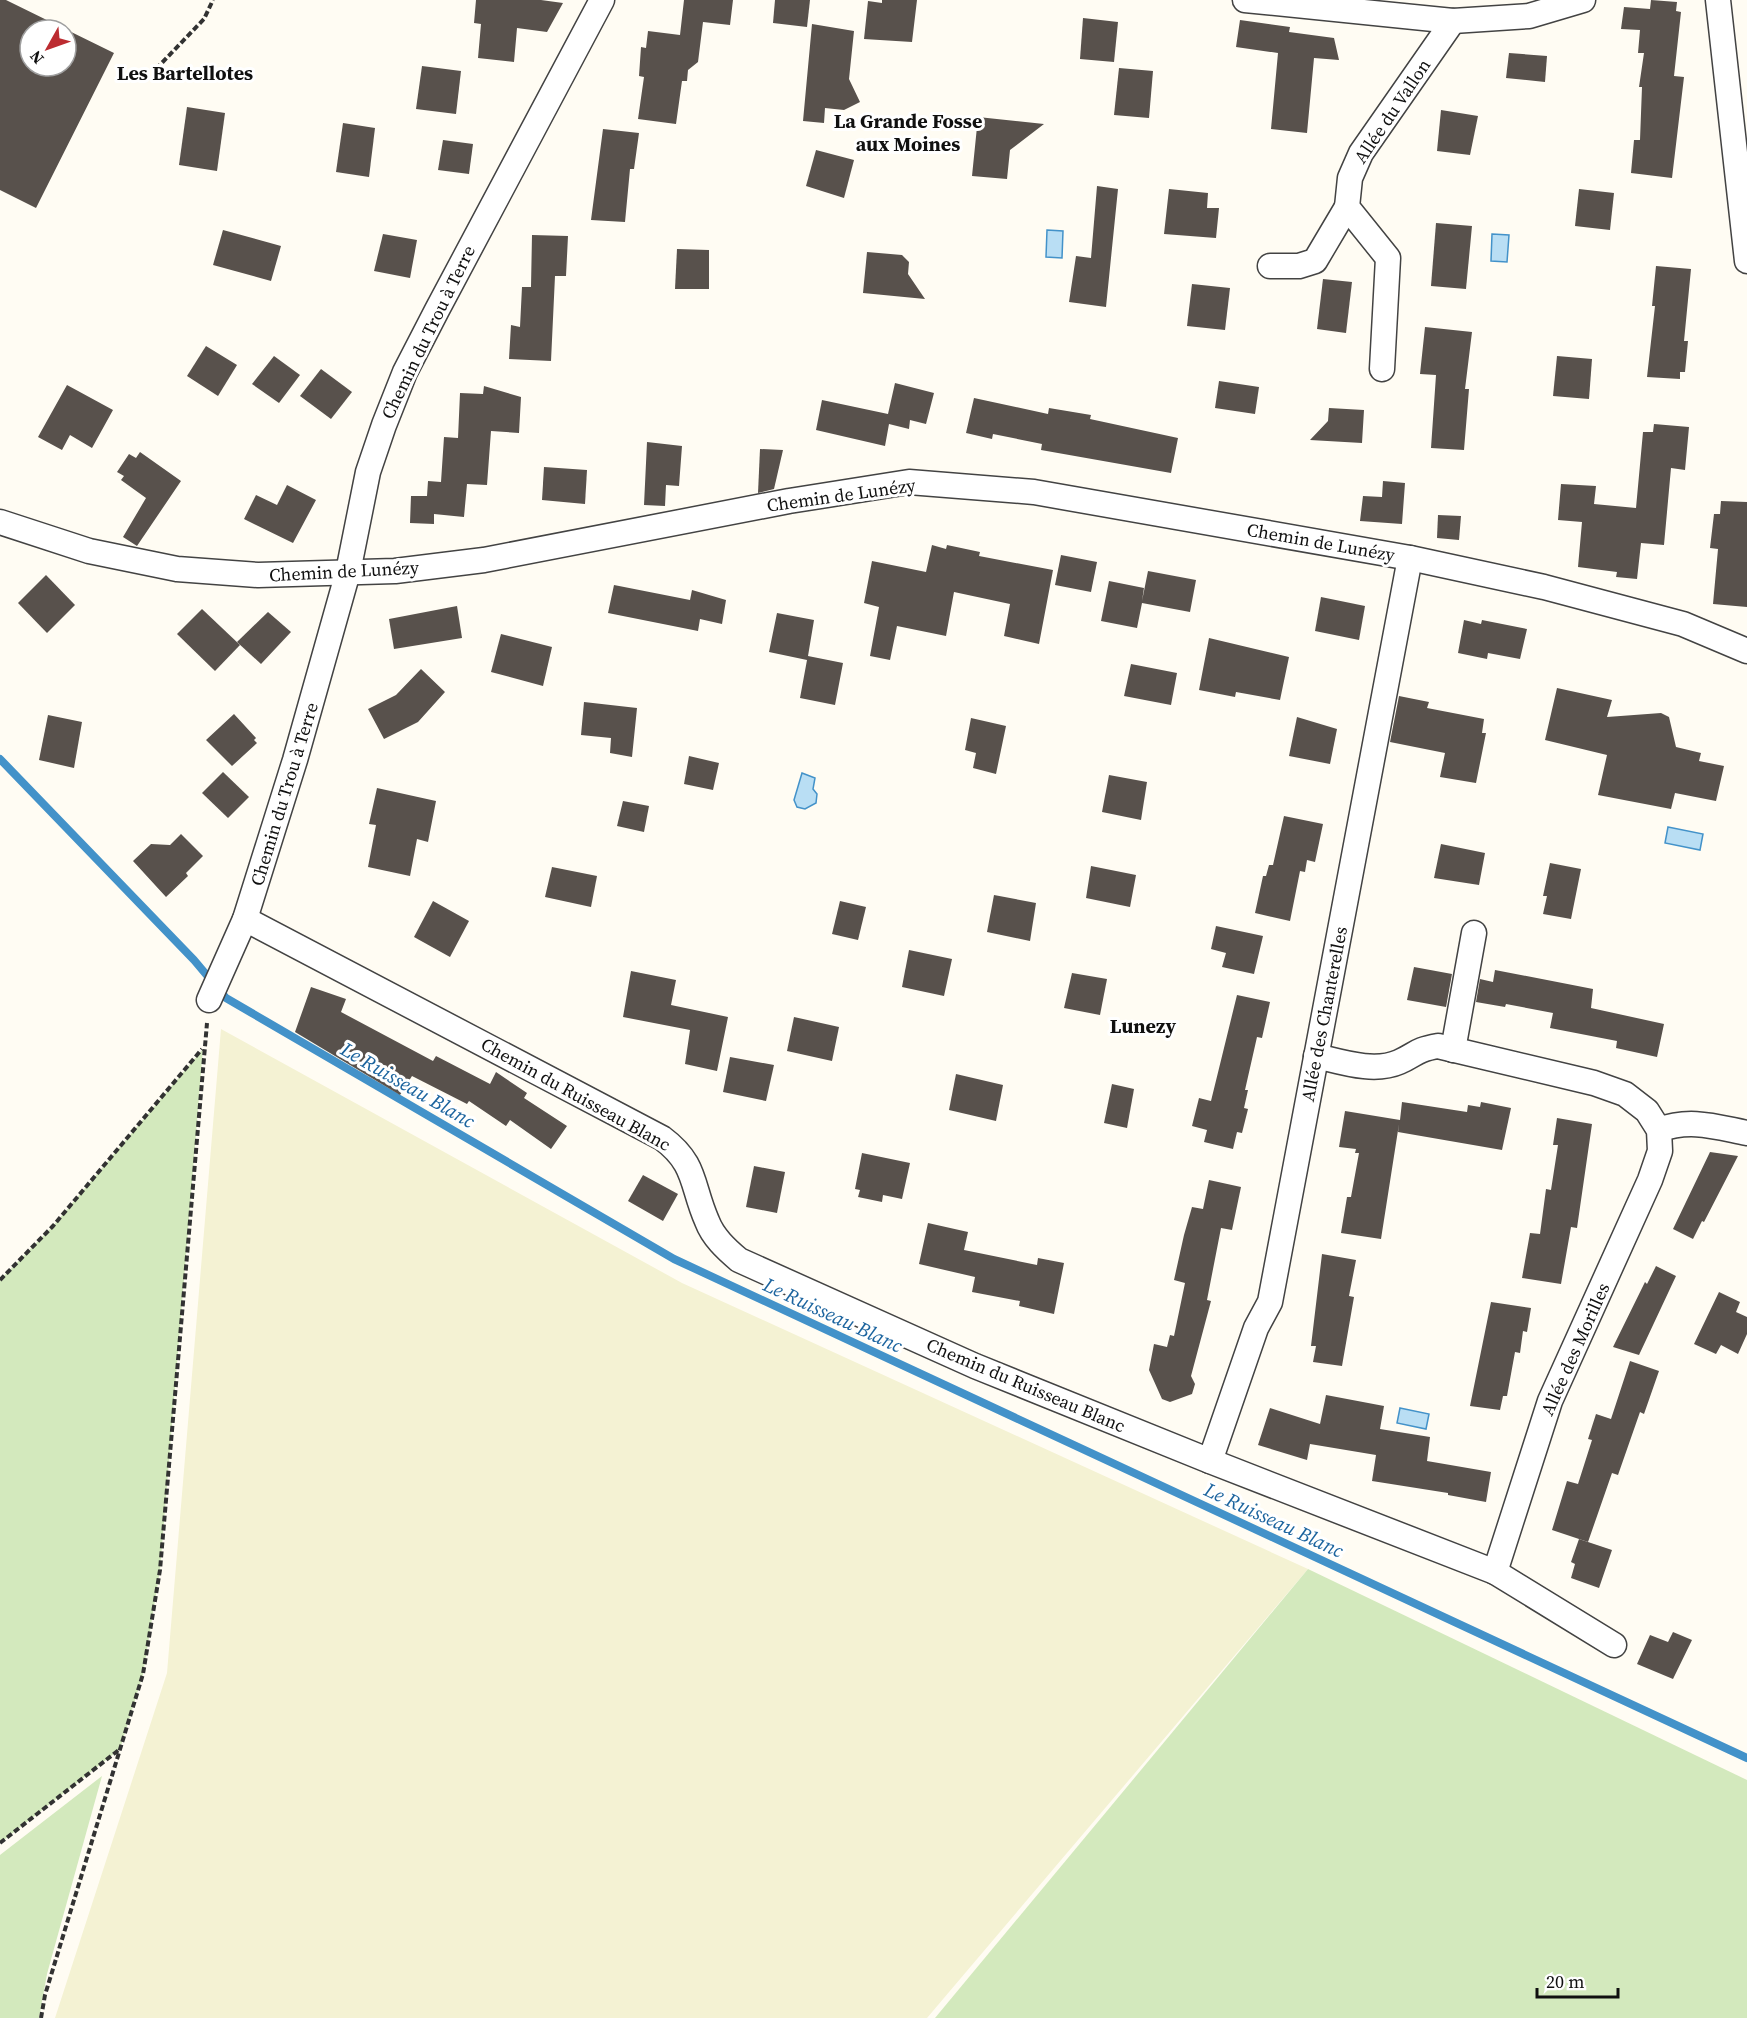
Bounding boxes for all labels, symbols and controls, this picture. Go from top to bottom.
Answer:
north arrow [18,18,78,78]
text: N [24,46,49,69]
street label: Allée du Vallon [1348,54,1436,168]
district label: Les Bartellotes [117,59,253,87]
district label: La Grande Fosse aux Moines [834,107,982,158]
street label: Chemin du Trou à Terre [375,241,481,423]
street label: Chemin de Lunézy [765,472,918,518]
street label: Chemin de Lunézy [1245,517,1398,567]
street label: Chemin de Lunézy [268,555,420,587]
street label: Chemin du Trou à Terre [244,699,324,889]
street label: Allée des Chanterelles [1295,924,1353,1104]
district label: Lunezy [1110,1012,1176,1040]
street label: Chemin du Ruisseau Blanc [476,1031,676,1157]
water label: Le Ruisseau Blanc [335,1035,481,1135]
water label: Le Ruisseau Blanc [758,1270,908,1360]
street label: Allée des Morilles [1534,1278,1616,1419]
street label: Chemin du Ruisseau Blanc [923,1332,1129,1438]
water label: Le Ruisseau Blanc [1199,1475,1349,1565]
scale bar [1537,1961,1618,1999]
text: 20 m [1546,1969,1584,1994]

